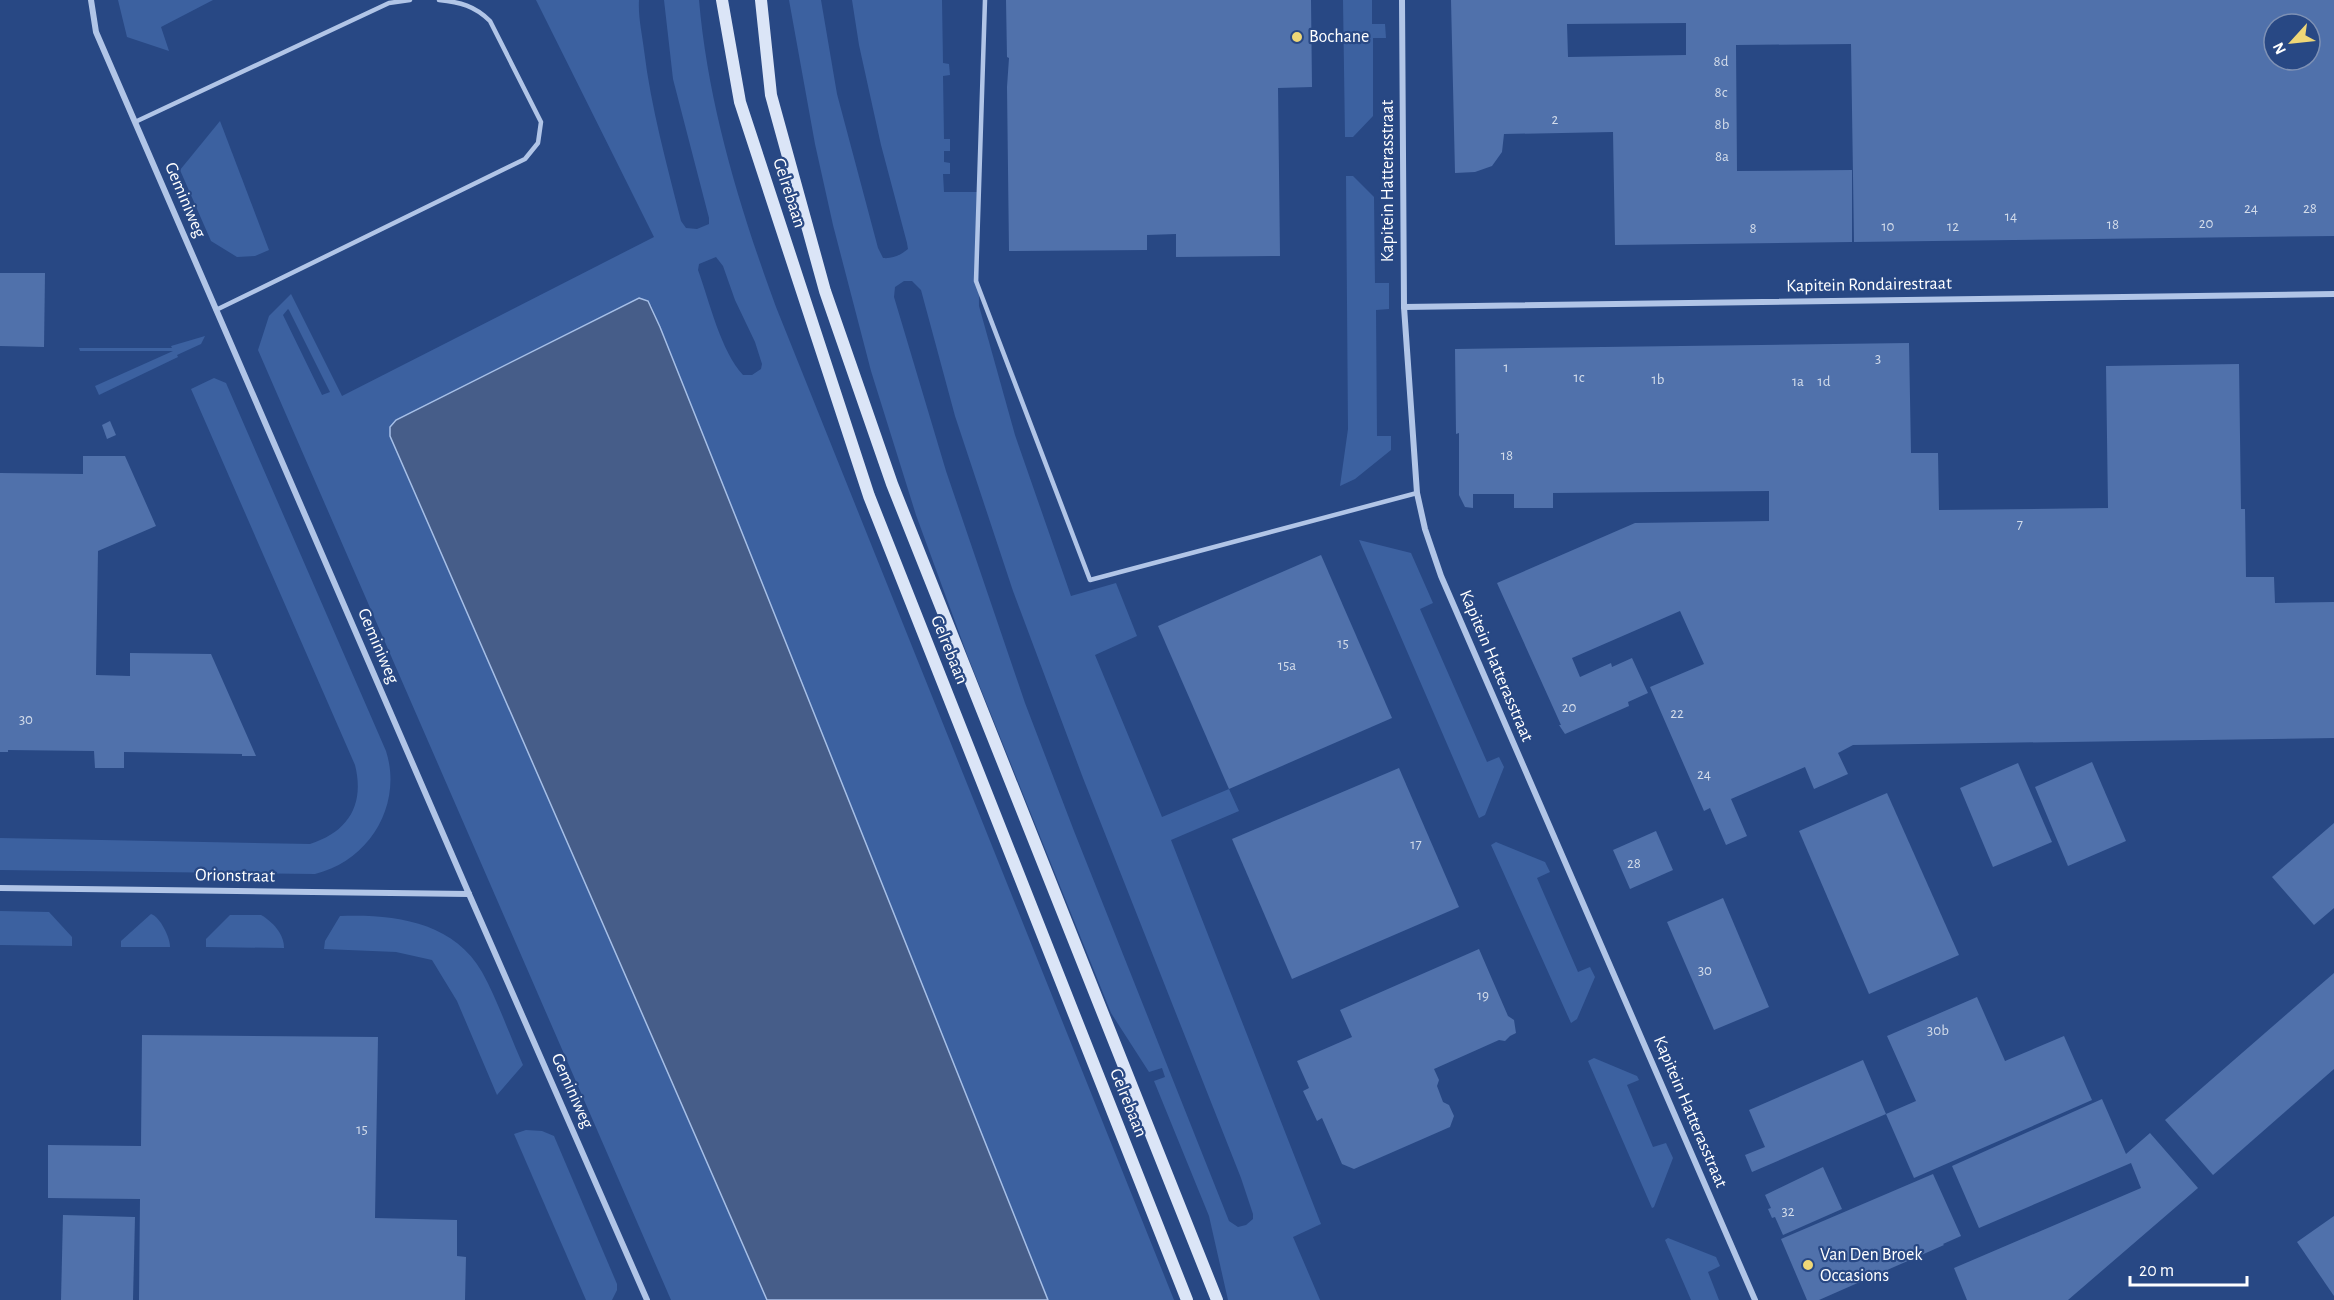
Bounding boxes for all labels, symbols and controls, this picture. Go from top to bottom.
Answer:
north arrow [2262,12,2322,72]
place label: Bochane [1309,28,1369,46]
marker: Bochane [1290,30,1304,44]
text: N [2270,40,2289,57]
house number: 8d [1714,54,1729,69]
house number: 8c [1715,85,1728,100]
street label: Kapitein Hatterasstraat [1379,99,1397,262]
house number: 2 [1552,112,1559,127]
house number: 8b [1715,117,1730,132]
house number: 8a [1715,149,1729,164]
street label: Gelrebaan [769,156,809,230]
street label: Geminiweg [161,160,209,240]
house number: 24 [2244,201,2258,216]
house number: 28 [2303,201,2317,216]
house number: 14 [2005,209,2017,224]
house number: 20 [2199,216,2213,231]
house number: 18 [2107,217,2119,232]
house number: 10 [1881,219,1895,234]
house number: 12 [1947,219,1959,234]
house number: 8 [1749,221,1757,236]
street label: Kapitein Rondairestraat [1786,275,1952,295]
house number: 3 [1875,351,1881,366]
house number: 1 [1503,360,1509,375]
house number: 1c [1574,370,1585,385]
house number: 1b [1652,372,1665,387]
house number: 1a [1792,374,1804,389]
house number: 1d [1818,374,1831,389]
house number: 18 [1501,448,1513,463]
house number: 7 [2017,517,2023,532]
street label: Kapitein Hatterasstraat [1456,588,1536,745]
street label: Geminiweg [354,606,402,686]
street label: Gelrebaan [927,613,971,687]
house number: 15 [1337,636,1349,651]
house number: 15a [1278,658,1296,673]
house number: 20 [1562,700,1576,715]
house number: 22 [1670,706,1684,721]
house number: 30 [19,712,33,727]
house number: 24 [1697,767,1711,782]
house number: 17 [1410,837,1422,852]
house number: 28 [1627,856,1641,871]
street label: Orionstraat [195,866,275,886]
house number: 30 [1698,963,1712,978]
house number: 19 [1477,988,1489,1003]
house number: 30b [1927,1023,1949,1038]
street label: Kapitein Hatterasstraat [1650,1034,1730,1191]
street label: Geminiweg [548,1051,597,1131]
street label: Gelrebaan [1106,1066,1150,1140]
house number: 15 [356,1122,368,1137]
house number: 32 [1781,1204,1795,1219]
place label: Van Den Broek Occasions [1820,1246,1923,1285]
scale bar [2130,1249,2247,1287]
marker: Van Den Broek Occasions [1801,1258,1815,1272]
text: 20 m [2139,1262,2174,1280]

